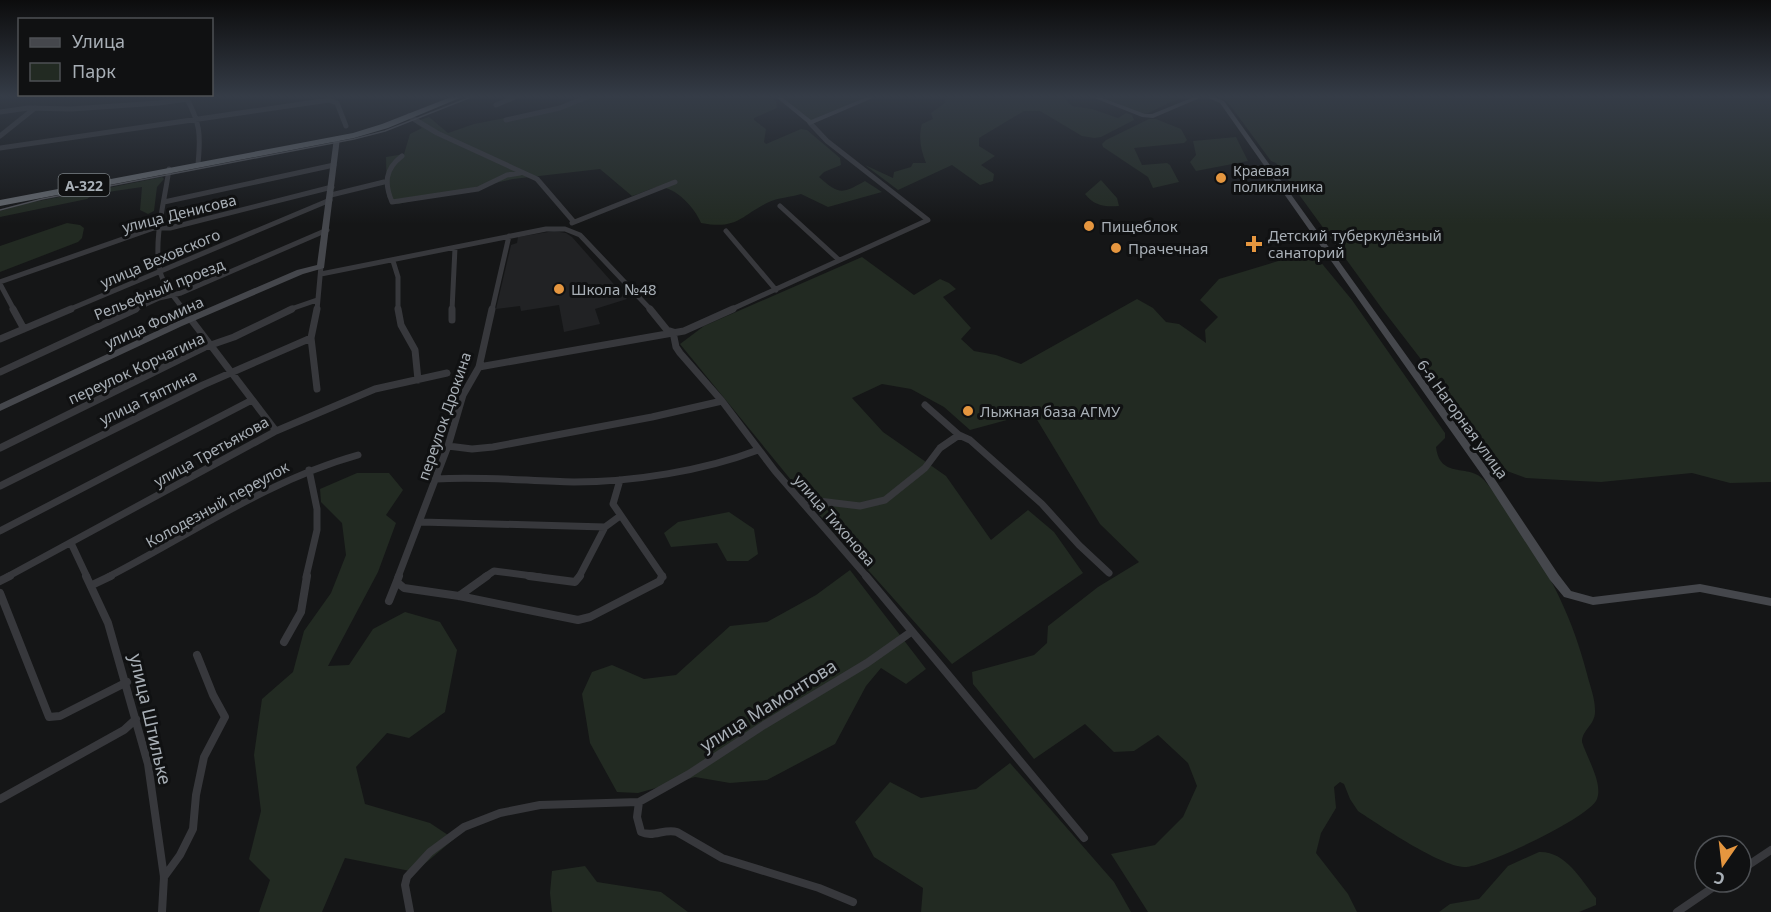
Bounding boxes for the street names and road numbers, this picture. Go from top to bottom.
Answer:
road number: А-322 [58,174,110,196]
street label: улица Денисова [120,189,238,237]
street label: улица Веховского [97,224,223,292]
street label: Рельефный проезд [91,254,227,324]
street label: улица Фомина [102,291,206,353]
street label: переулок Корчагина [65,328,207,408]
street label: переулок Дрокина [413,349,475,483]
street label: 6-я Нагорная улица [1413,355,1513,483]
street label: улица Тяптина [96,365,200,429]
street label: улица Третьякова [150,411,272,491]
street label: Колодезный переулок [142,456,292,552]
street label: улица Тихонова [790,470,880,570]
street label: улица Штильке [124,651,178,787]
street label: улица Мамонтова [695,653,841,757]

